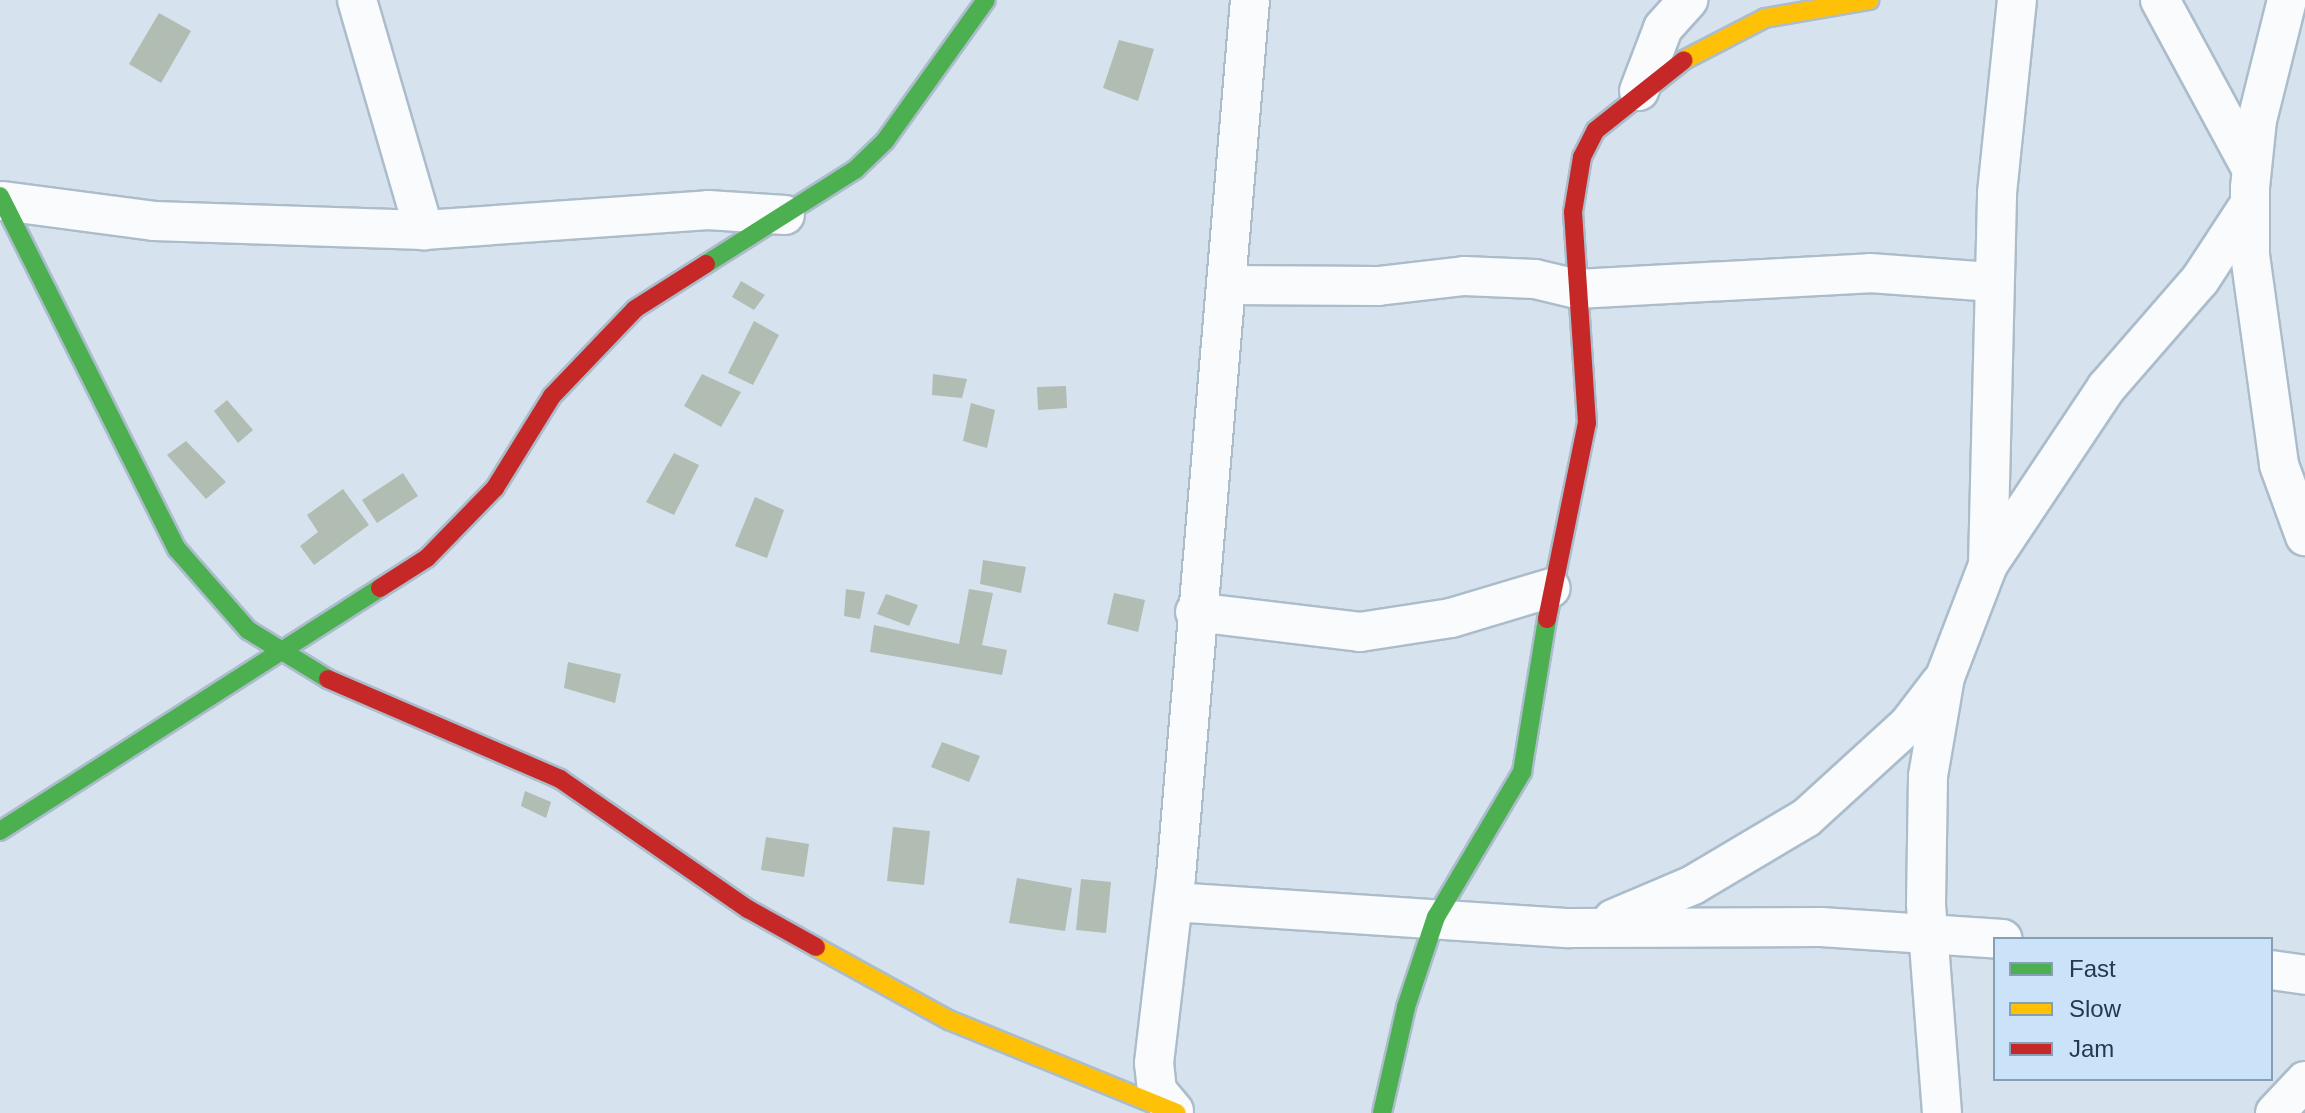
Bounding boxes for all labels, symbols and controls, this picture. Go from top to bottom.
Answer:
legend [1993,937,2273,1081]
text: Fast [2069,955,2116,982]
text: Slow [2069,995,2121,1022]
text: Jam [2069,1035,2114,1062]

